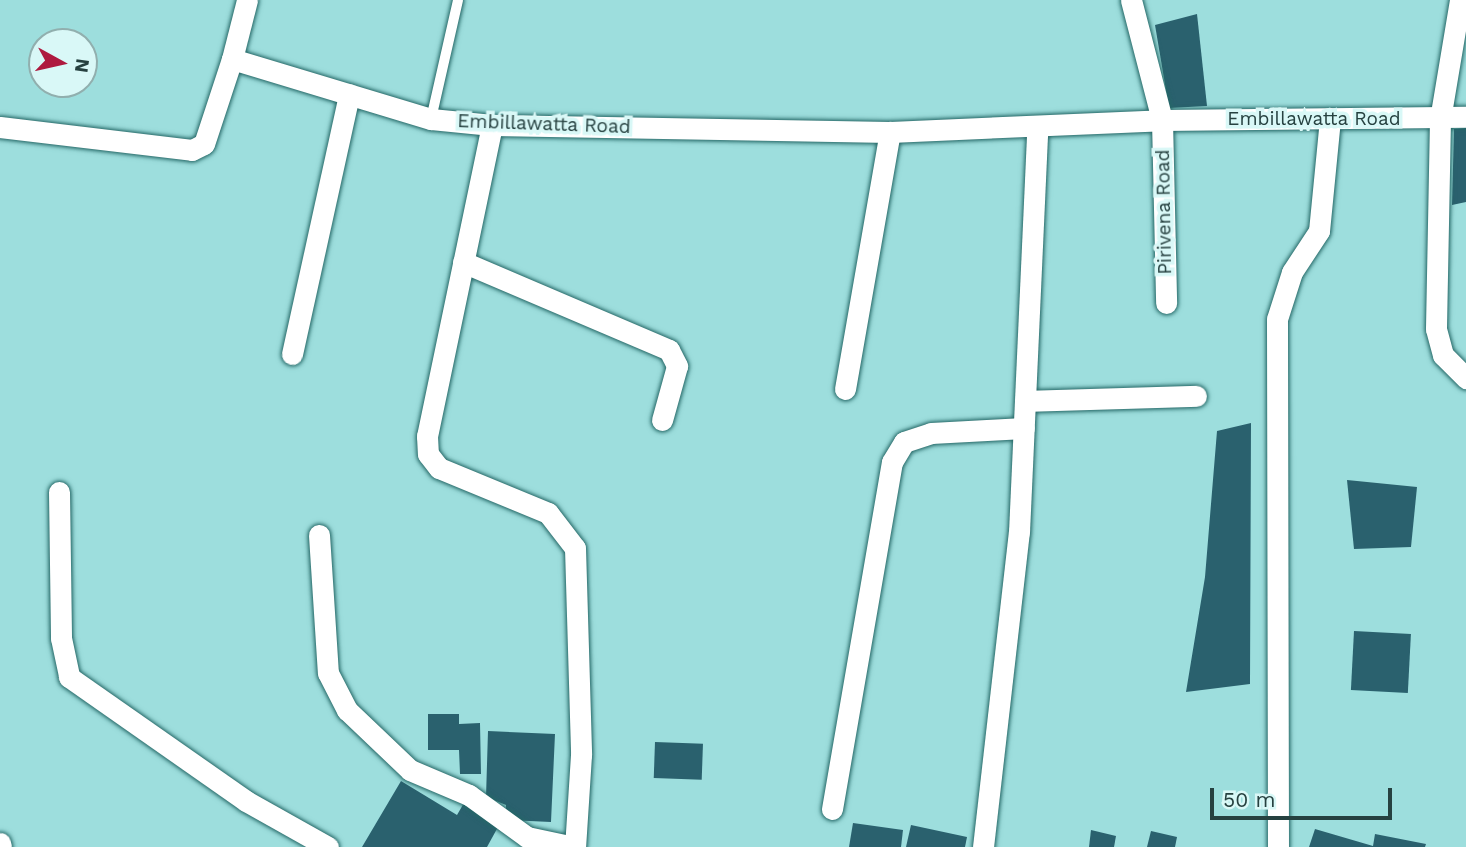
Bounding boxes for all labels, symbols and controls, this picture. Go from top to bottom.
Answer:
north arrow [28,28,98,98]
text: N [70,57,95,74]
street label: Embillawatta Road [1227,108,1401,130]
street label: Embillawatta Road [457,110,631,138]
street label: Pirivena Road [1152,149,1176,275]
scale bar [1214,774,1396,818]
text: 50 m [1223,787,1275,812]

